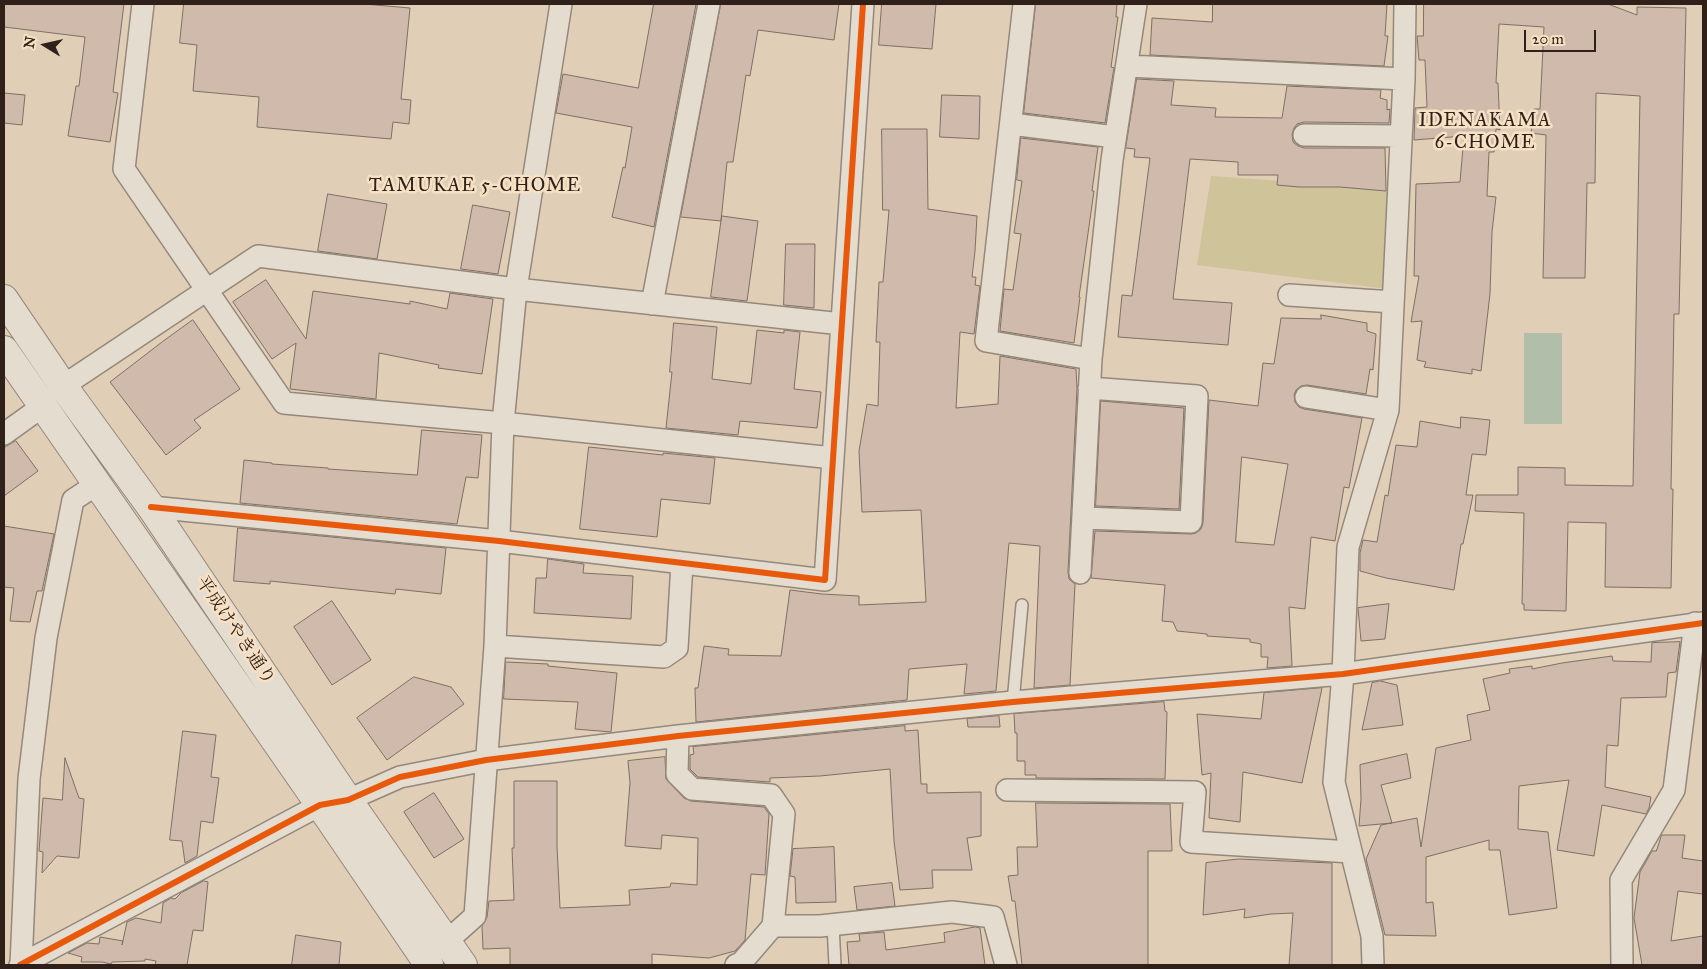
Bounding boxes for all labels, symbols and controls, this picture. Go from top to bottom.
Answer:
north arrow [20,20,70,70]
scale bar [1527,20,1600,52]
text: 20 m [1532,30,1564,48]
text: N [20,35,39,50]
district label: IDENAKAMA 6-CHOME [1417,110,1553,154]
district label: TAMUKAE 5-CHOME [367,175,583,197]
street label: 平成けやき通り [191,573,279,689]

